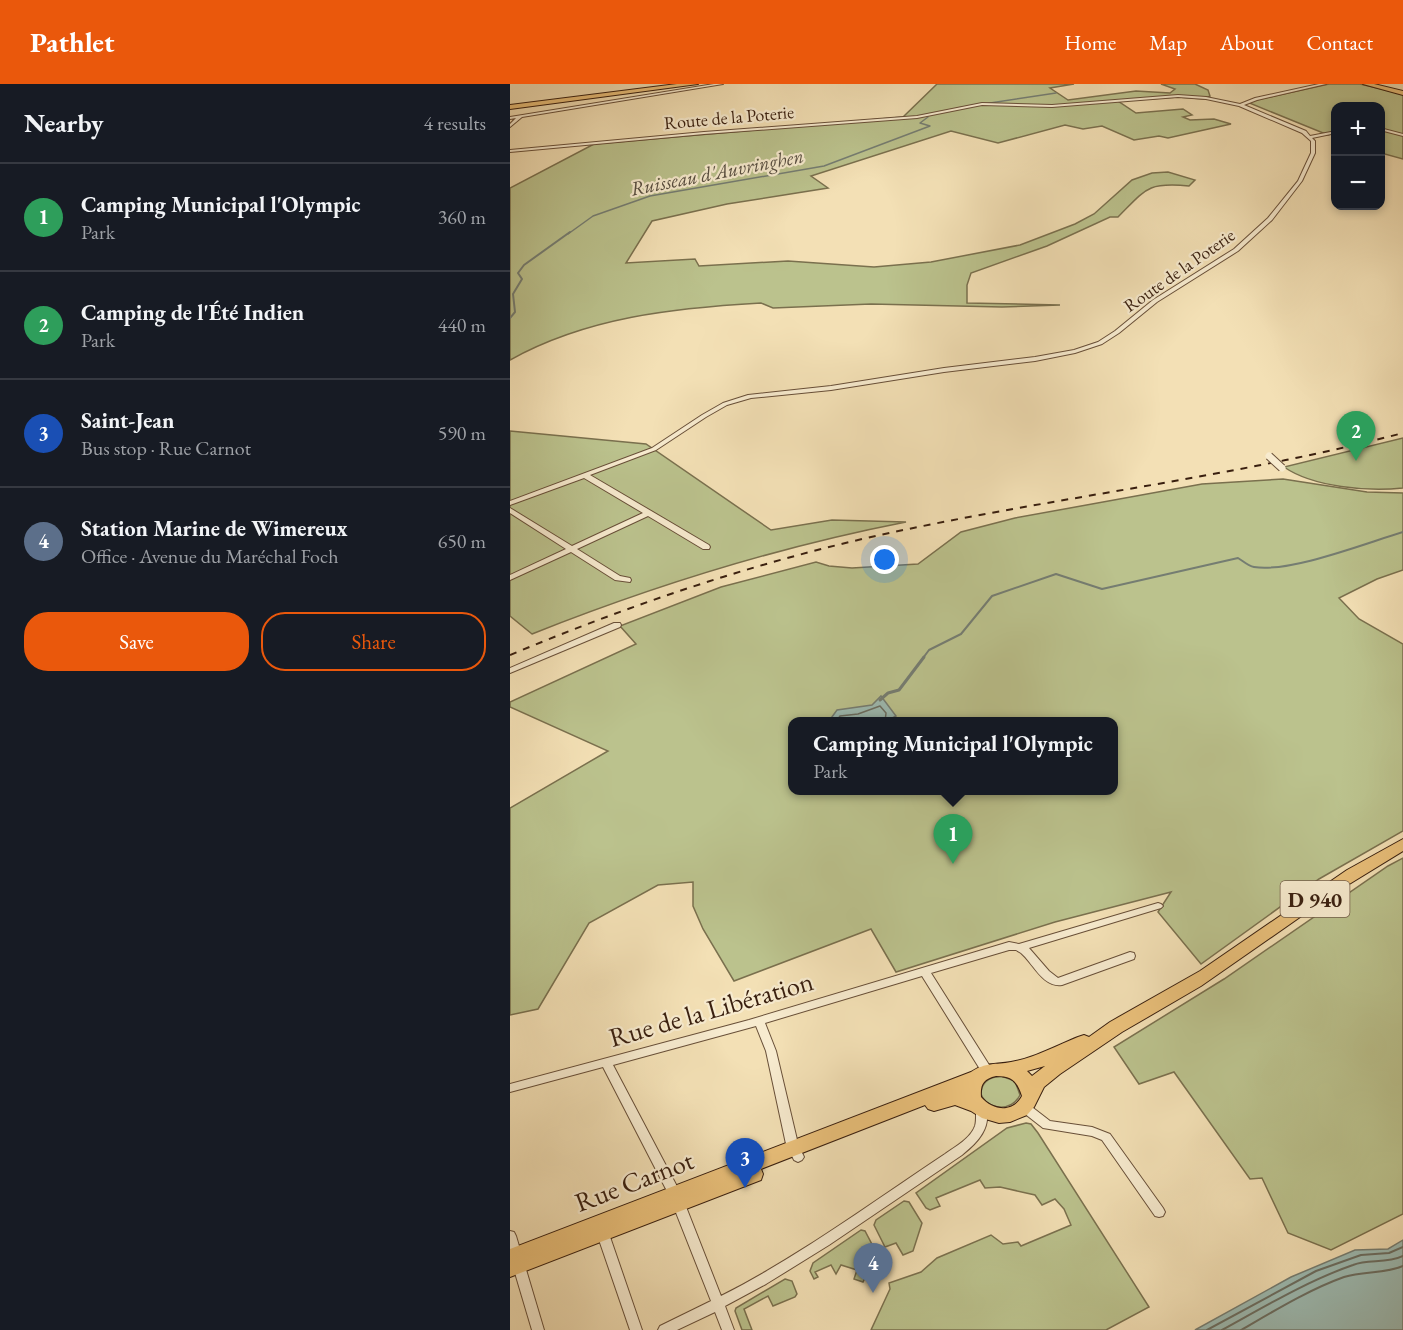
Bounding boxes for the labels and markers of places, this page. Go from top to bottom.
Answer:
pin: 2 [1336,412,1376,461]
pin: 1 [934,814,972,864]
pin: 3 [726,1138,764,1188]
pin: 4 [854,1244,892,1293]

